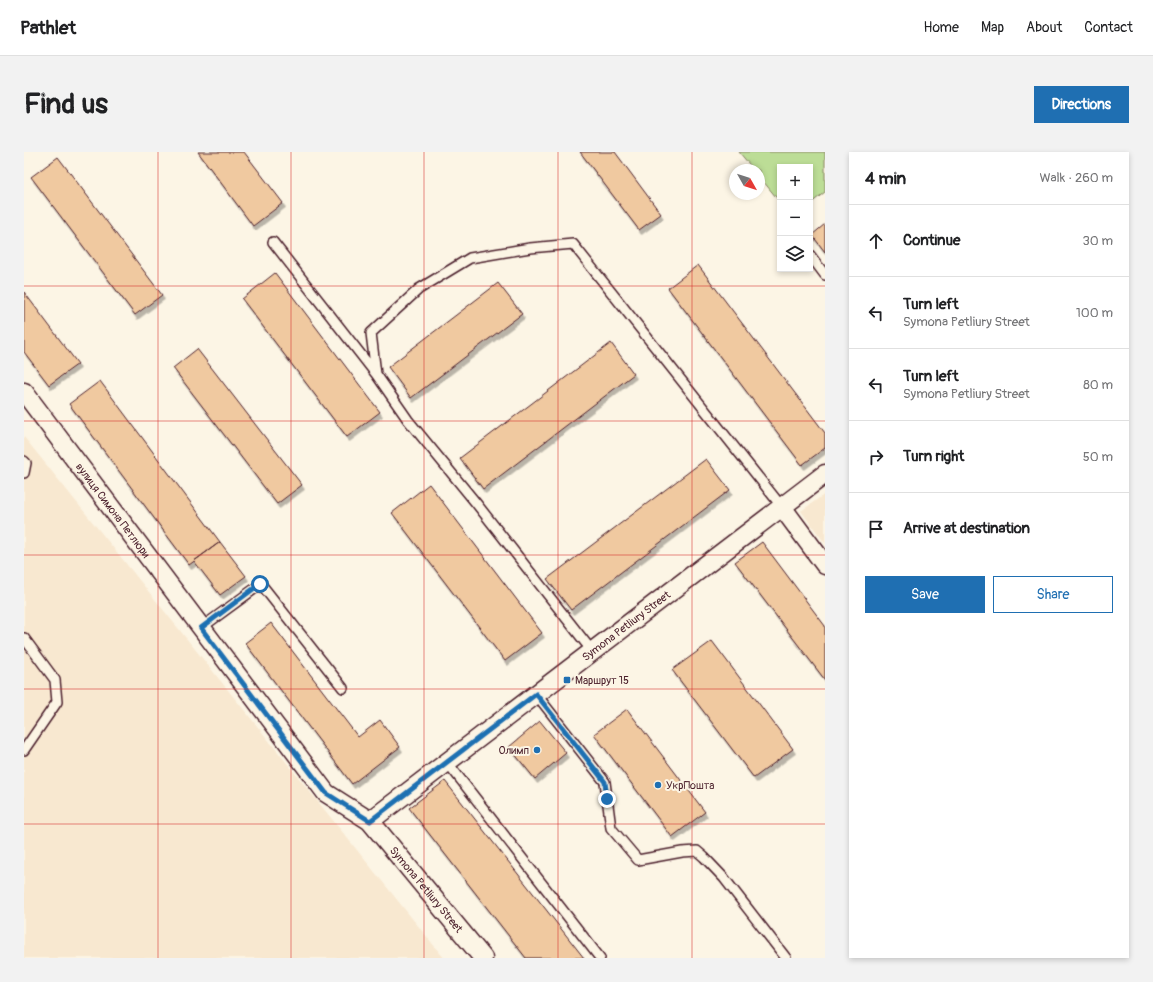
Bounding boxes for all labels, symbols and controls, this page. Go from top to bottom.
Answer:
text: Pathlet [20,16,76,40]
text: Home [924,19,959,36]
text: Map [981,19,1004,36]
text: About [1026,19,1062,36]
text: Contact [1084,19,1133,36]
button: Directions [1034,86,1129,123]
text: Find us [24,87,108,122]
north arrow [729,164,765,200]
map controls [777,164,813,272]
button: + [777,164,813,200]
text: 4 min [865,168,906,189]
text: Walk · 260 m [1039,170,1113,186]
button: − [777,200,813,236]
icon: ahead [865,230,887,252]
text: Continue [903,231,961,250]
text: 30 m [1083,233,1113,249]
button: layers [777,236,813,272]
text: Turn left [903,295,959,314]
icon: left [865,302,887,324]
text: 100 m [1076,305,1113,321]
text: Symona Petliury Street [903,314,1030,330]
text: Turn left [903,367,959,386]
icon: left [865,374,887,396]
text: 80 m [1083,377,1113,393]
text: Symona Petliury Street [903,386,1030,402]
icon: right [865,446,887,468]
text: Turn right [903,447,964,466]
text: 50 m [1083,449,1113,465]
street label: вулиця Симона Петлюри [73,460,153,560]
icon: arrive [865,518,887,540]
text: Arrive at destination [903,519,1030,538]
route start [251,575,269,593]
button: Save [865,576,985,613]
button: Share [993,576,1113,613]
street label: Symona Petliury Street [579,588,673,663]
place label: Маршрут 15 [575,674,629,687]
marker: Маршрут 15 [562,675,572,685]
place label: Олимп [498,744,529,757]
marker: Олимп [532,745,542,755]
place label: УкрПошта [666,779,714,792]
marker: УкрПошта [653,780,663,790]
route end [598,790,616,808]
street label: Symona Petliury Street [387,844,466,936]

